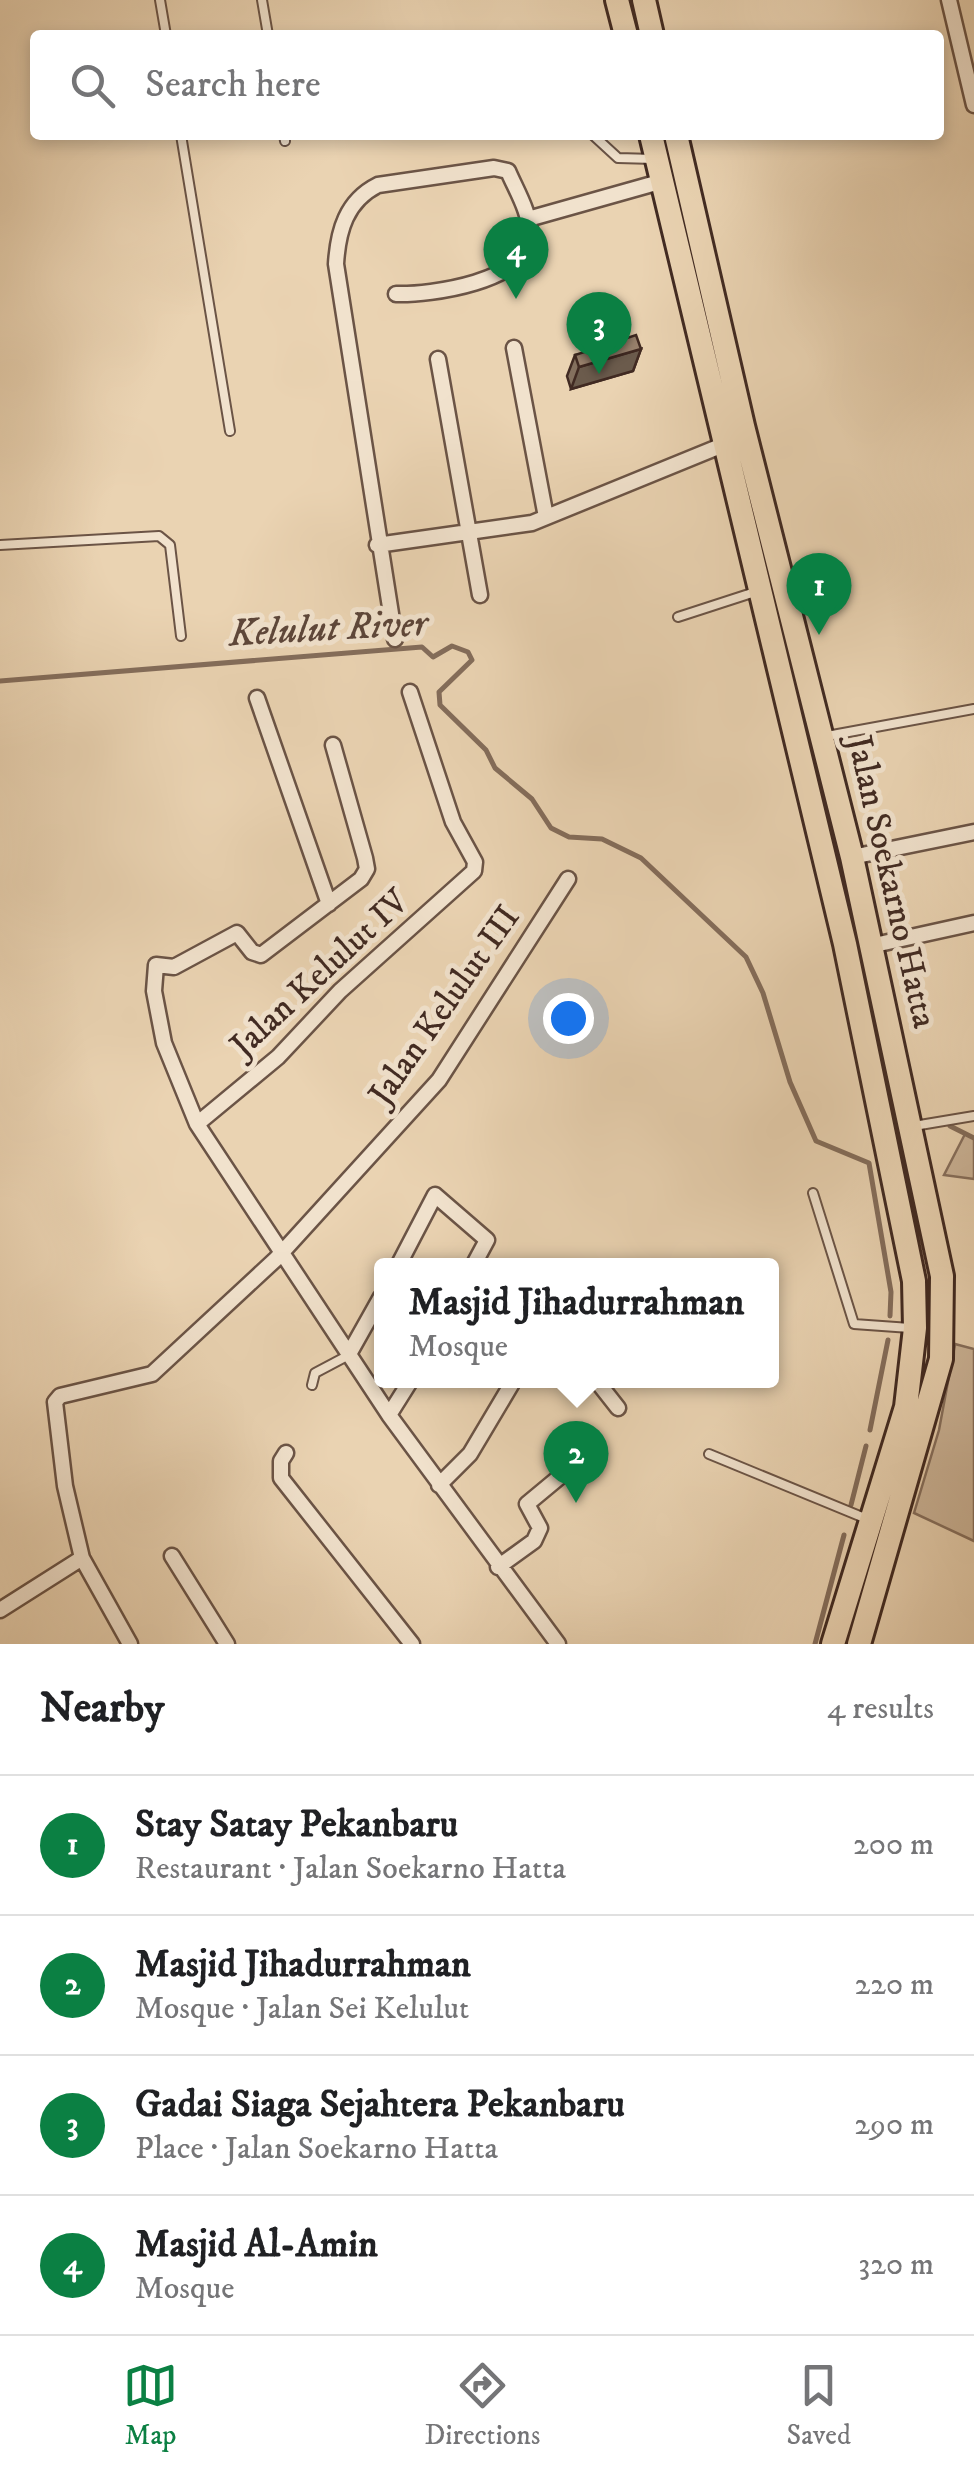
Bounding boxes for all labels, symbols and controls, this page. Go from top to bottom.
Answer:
search box [30,30,944,140]
icon: search [65,58,120,113]
text: Search here [145,61,321,109]
pin: 4 [484,216,548,299]
pin: 3 [566,292,632,374]
pin: 1 [786,552,852,635]
water label: Kelulut River [226,600,432,658]
street label: Jalan Soekarno Hatta [835,729,946,1033]
street label: Jalan Kelulut IV [219,880,419,1070]
street label: Jalan Kelulut III [358,897,530,1117]
your location [543,993,594,1044]
popup [374,1258,779,1388]
text: Masjid Jihadurrahman [409,1279,744,1327]
text: Mosque [409,1327,508,1367]
pin: 2 [544,1420,608,1503]
text: Nearby [40,1683,164,1735]
text: 4 results [827,1689,934,1729]
text: Stay Satay Pekanbaru [135,1801,458,1849]
text: 1 [67,1825,78,1865]
text: 200 m [853,1825,934,1865]
text: Restaurant · Jalan Soekarno Hatta [135,1849,566,1889]
text: Masjid Jihadurrahman [135,1941,471,1989]
text: 2 [65,1965,80,2005]
text: 220 m [854,1965,934,2005]
text: Mosque · Jalan Sei Kelulut [135,1989,469,2029]
text: Gadai Siaga Sejahtera Pekanbaru [135,2081,625,2129]
text: 3 [67,2105,78,2145]
text: 290 m [854,2105,934,2145]
text: Place · Jalan Soekarno Hatta [135,2129,498,2169]
text: Masjid Al-Amin [135,2221,378,2269]
text: 4 [63,2245,82,2285]
text: 320 m [858,2245,934,2285]
text: Mosque [135,2269,235,2309]
tab: Map [123,2358,178,2453]
tab: Directions [424,2358,540,2453]
tab: Saved [787,2358,851,2453]

